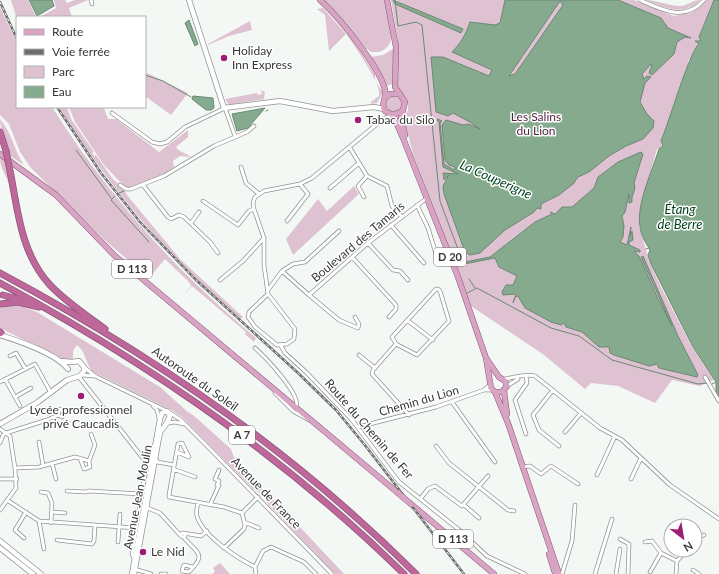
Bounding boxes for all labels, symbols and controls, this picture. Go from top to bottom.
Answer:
legend [16,16,146,108]
text: Route [52,24,83,39]
place label: Holiday Inn Express [232,43,292,72]
text: Voie ferrée [52,44,110,59]
marker: Holiday Inn Express [219,53,229,63]
text: Parc [52,64,75,79]
text: Eau [52,84,72,99]
park label: Les Salins du Lion [511,109,561,138]
place label: Tabac du Silo [366,112,435,127]
marker: Tabac du Silo [353,115,363,125]
water label: La Couperigne [458,156,534,202]
street label: Boulevard des Tamaris [308,198,407,285]
water label: Étang de Berre [658,201,702,232]
road number: D 20 [434,248,466,266]
road number: D 113 [112,260,152,278]
street label: Autoroute du Soleil [149,343,241,414]
street label: Route du Chemin de Fer [322,376,417,482]
street label: Chemin du Lion [377,382,461,419]
marker: Lycée professionnel privé Caucadis [76,391,86,401]
place label: Lycée professionnel privé Caucadis [30,402,132,431]
road number: A 7 [229,426,255,444]
street label: Avenue Jean Moulin [120,443,155,550]
street label: Avenue de France [228,454,304,532]
north arrow [663,518,703,558]
road number: D 113 [433,530,473,548]
text: N [681,539,695,555]
place label: Le Nid [151,544,185,559]
marker: Le Nid [138,547,148,557]

